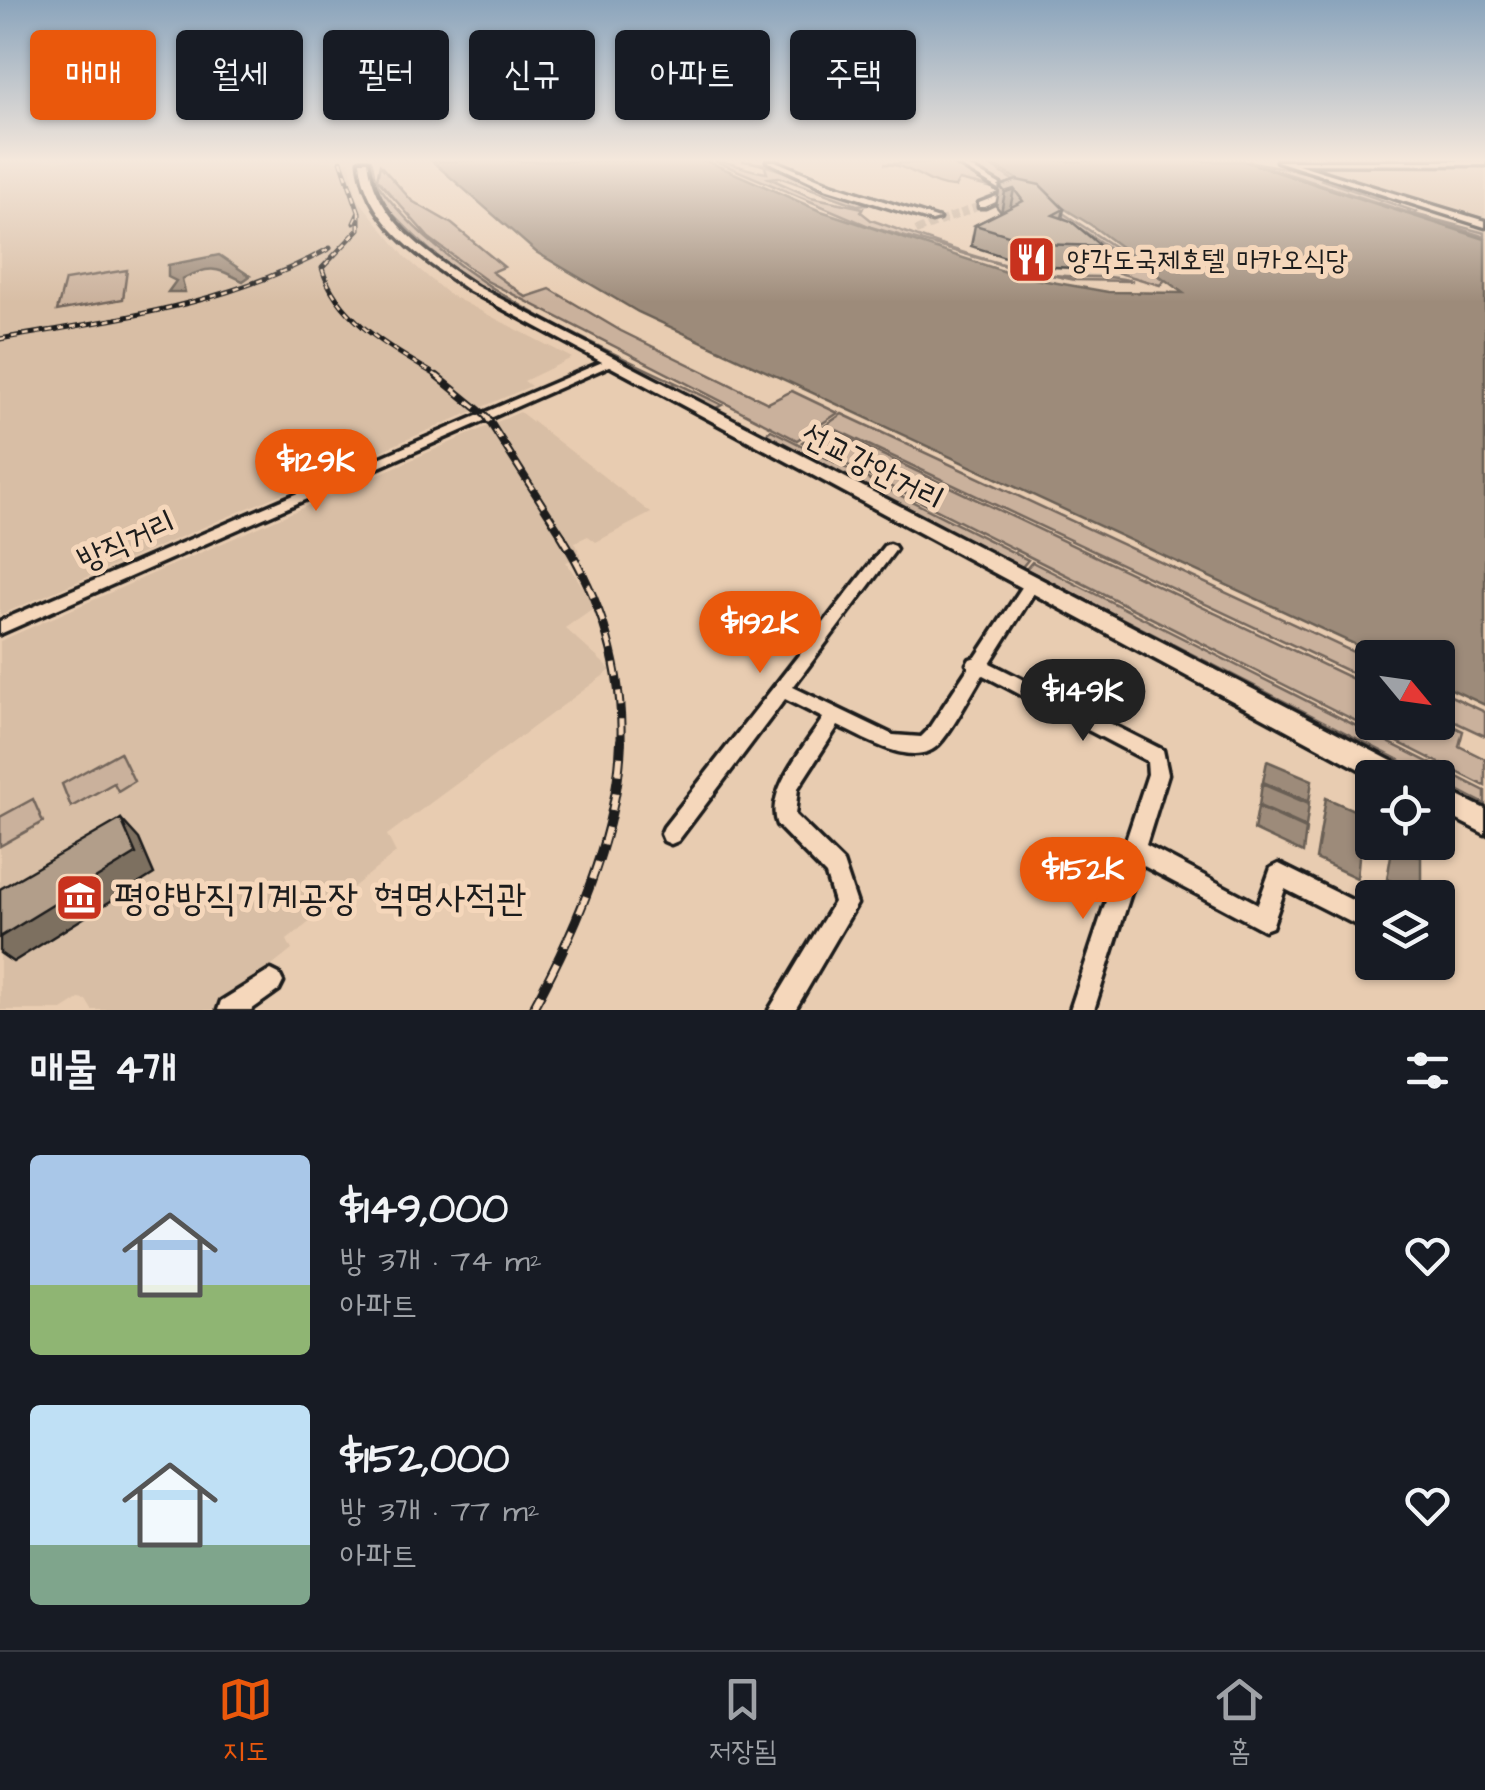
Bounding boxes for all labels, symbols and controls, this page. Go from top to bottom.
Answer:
chip: 매매 [30,30,156,120]
chip: 월세 [176,30,303,120]
chip: 필터 [323,30,449,120]
chip: 신규 [469,30,595,120]
chip: 아파트 [615,30,770,120]
chip: 주택 [790,30,916,120]
restaurant icon: 양각도국제호텔 마카오식당 [1006,233,1058,285]
place label: 양각도국제호텔 마카오식당 [1067,241,1349,280]
street label: 선교강안거리 [793,412,951,522]
pin: $129K [246,429,386,514]
text: $129K [277,439,355,484]
street label: 방직거리 [70,500,183,583]
pin: $192K [690,591,830,676]
text: $192K [721,601,799,646]
north arrow [1355,640,1455,740]
map controls [1355,640,1455,980]
pin: $149K [1013,659,1153,744]
text: $149K [1042,669,1124,714]
button: locate [1355,760,1455,860]
pin: $152K [1013,837,1153,922]
text: $152K [1042,847,1124,892]
museum icon: 평양방직기계공장 혁명사적관 [53,871,105,923]
place label: 평양방직기계공장 혁명사적관 [114,873,527,925]
button: layers [1355,880,1455,980]
text: 매물 4개 [30,1041,177,1099]
icon: filters [1400,1043,1455,1098]
text: $149,000 [340,1181,508,1239]
icon: home [110,1195,230,1315]
icon: heart [1400,1228,1455,1283]
text: 방 3개 · 74 m² [340,1239,542,1284]
text: 아파트 [340,1284,417,1329]
text: $152,000 [340,1431,509,1489]
icon: home [110,1445,230,1565]
icon: heart [1400,1478,1455,1533]
text: 방 3개 · 77 m² [340,1489,540,1534]
text: 아파트 [340,1534,417,1579]
tab: 지도 [218,1672,273,1771]
tab: 저장됨 [709,1672,776,1771]
tab: 홈 [1212,1672,1267,1771]

